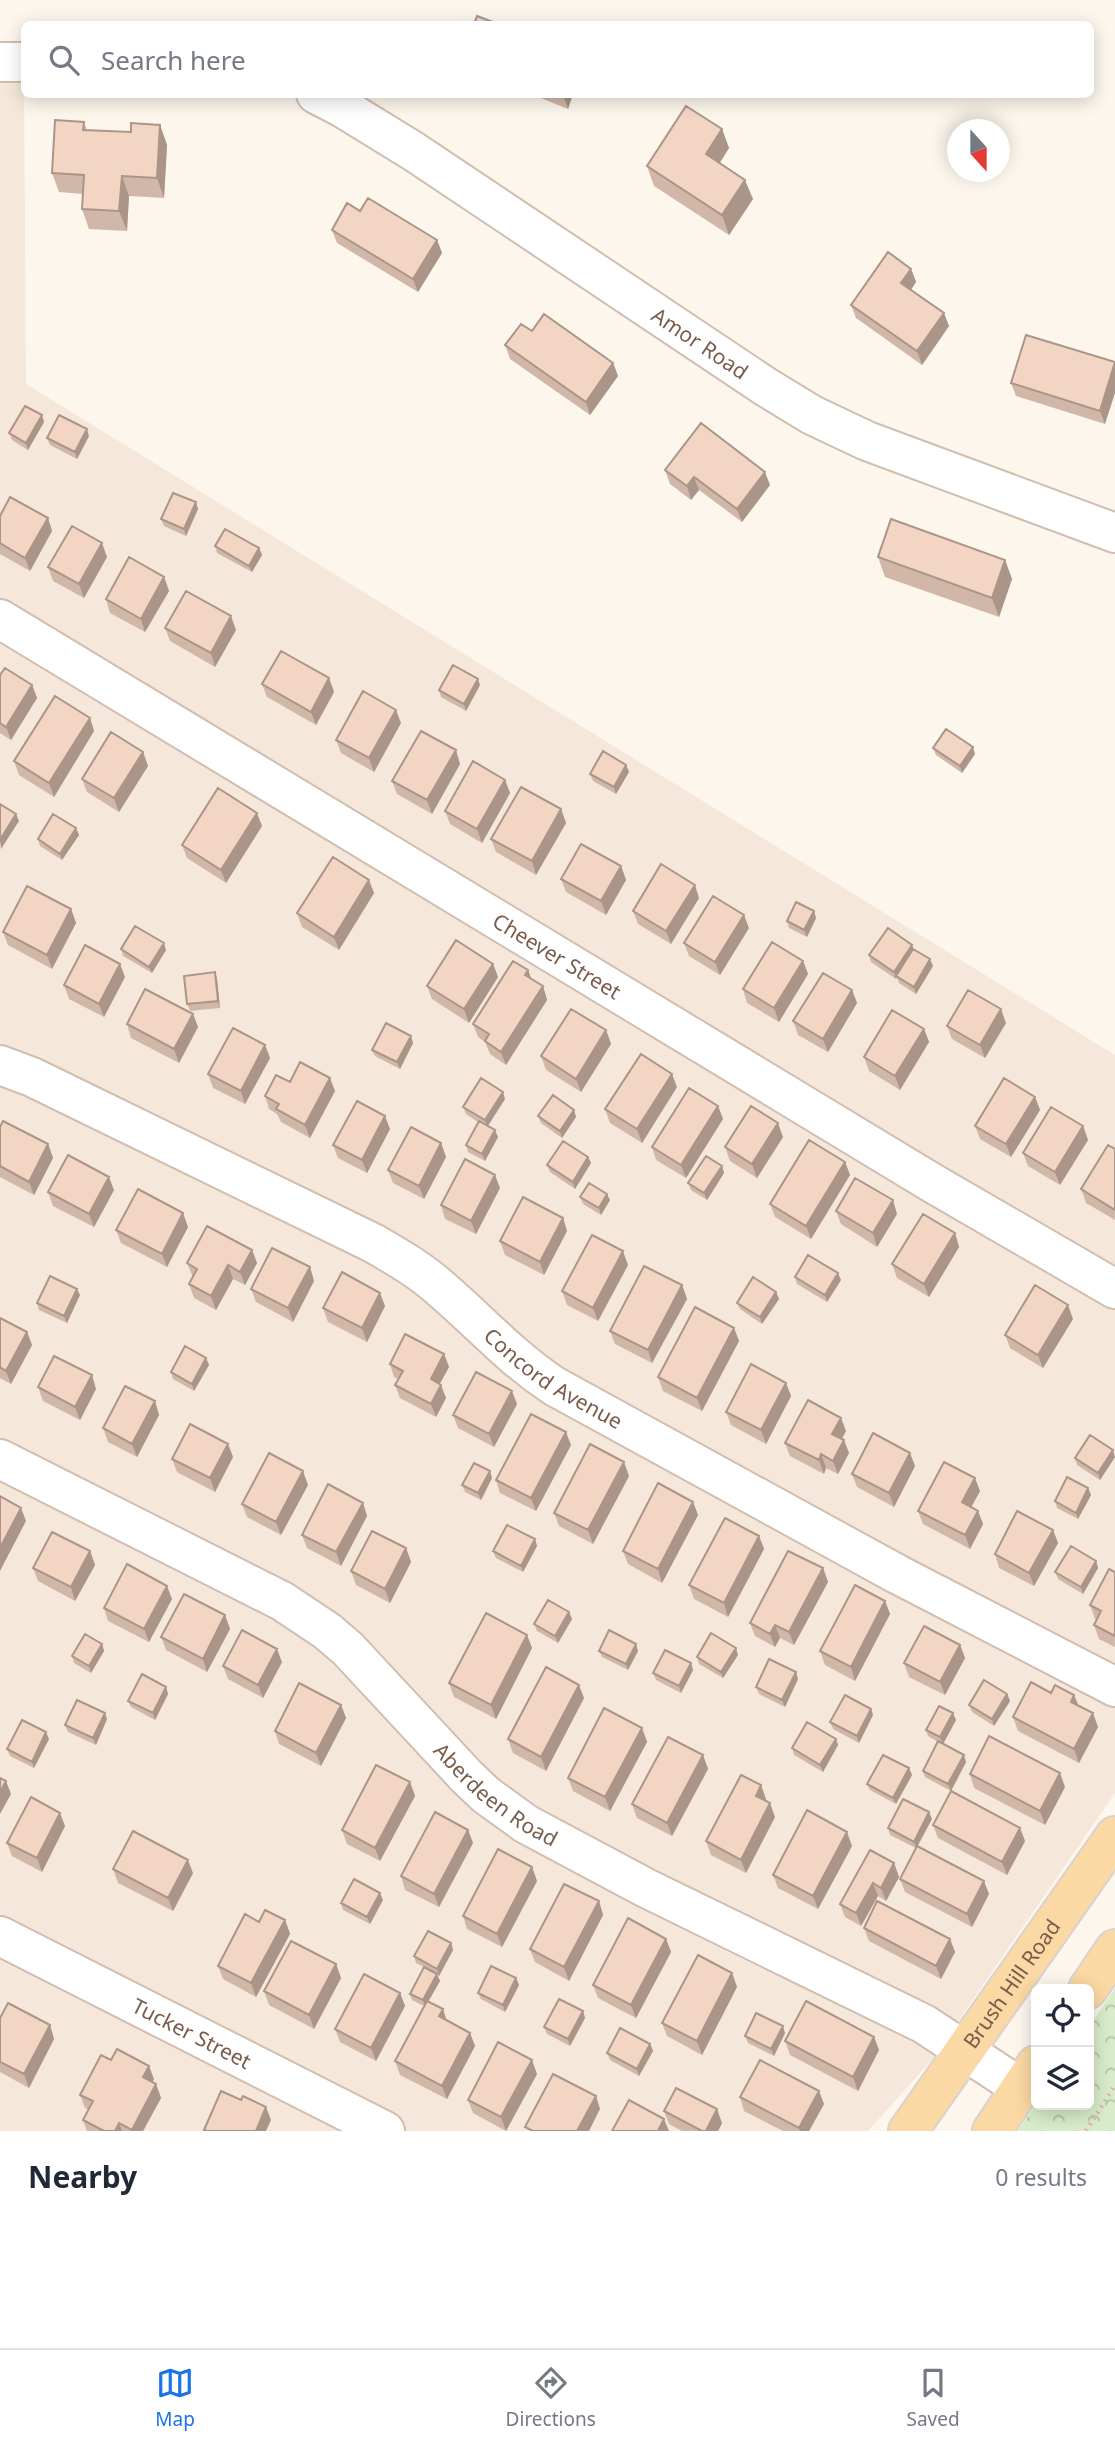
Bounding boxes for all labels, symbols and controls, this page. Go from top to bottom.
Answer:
search box [21,21,1094,98]
icon: search [45,41,83,79]
text: Search here [101,42,246,78]
north arrow [947,119,1010,182]
street label: Amor Road [646,301,754,385]
street label: Cheever Street [488,906,627,1006]
street label: Concord Avenue [478,1321,628,1435]
street label: Aberdeen Road [428,1737,563,1852]
street label: Brush Hill Road [956,1914,1066,2054]
map controls [1031,1984,1094,2110]
button: locate [1031,1984,1094,2047]
street label: Tucker Street [128,1991,256,2075]
button: layers [1031,2047,1094,2110]
text: Nearby [28,2156,137,2197]
text: 0 results [995,2161,1087,2193]
tab: Map [155,2364,195,2432]
tab: Directions [506,2364,596,2432]
tab: Saved [906,2364,960,2432]

